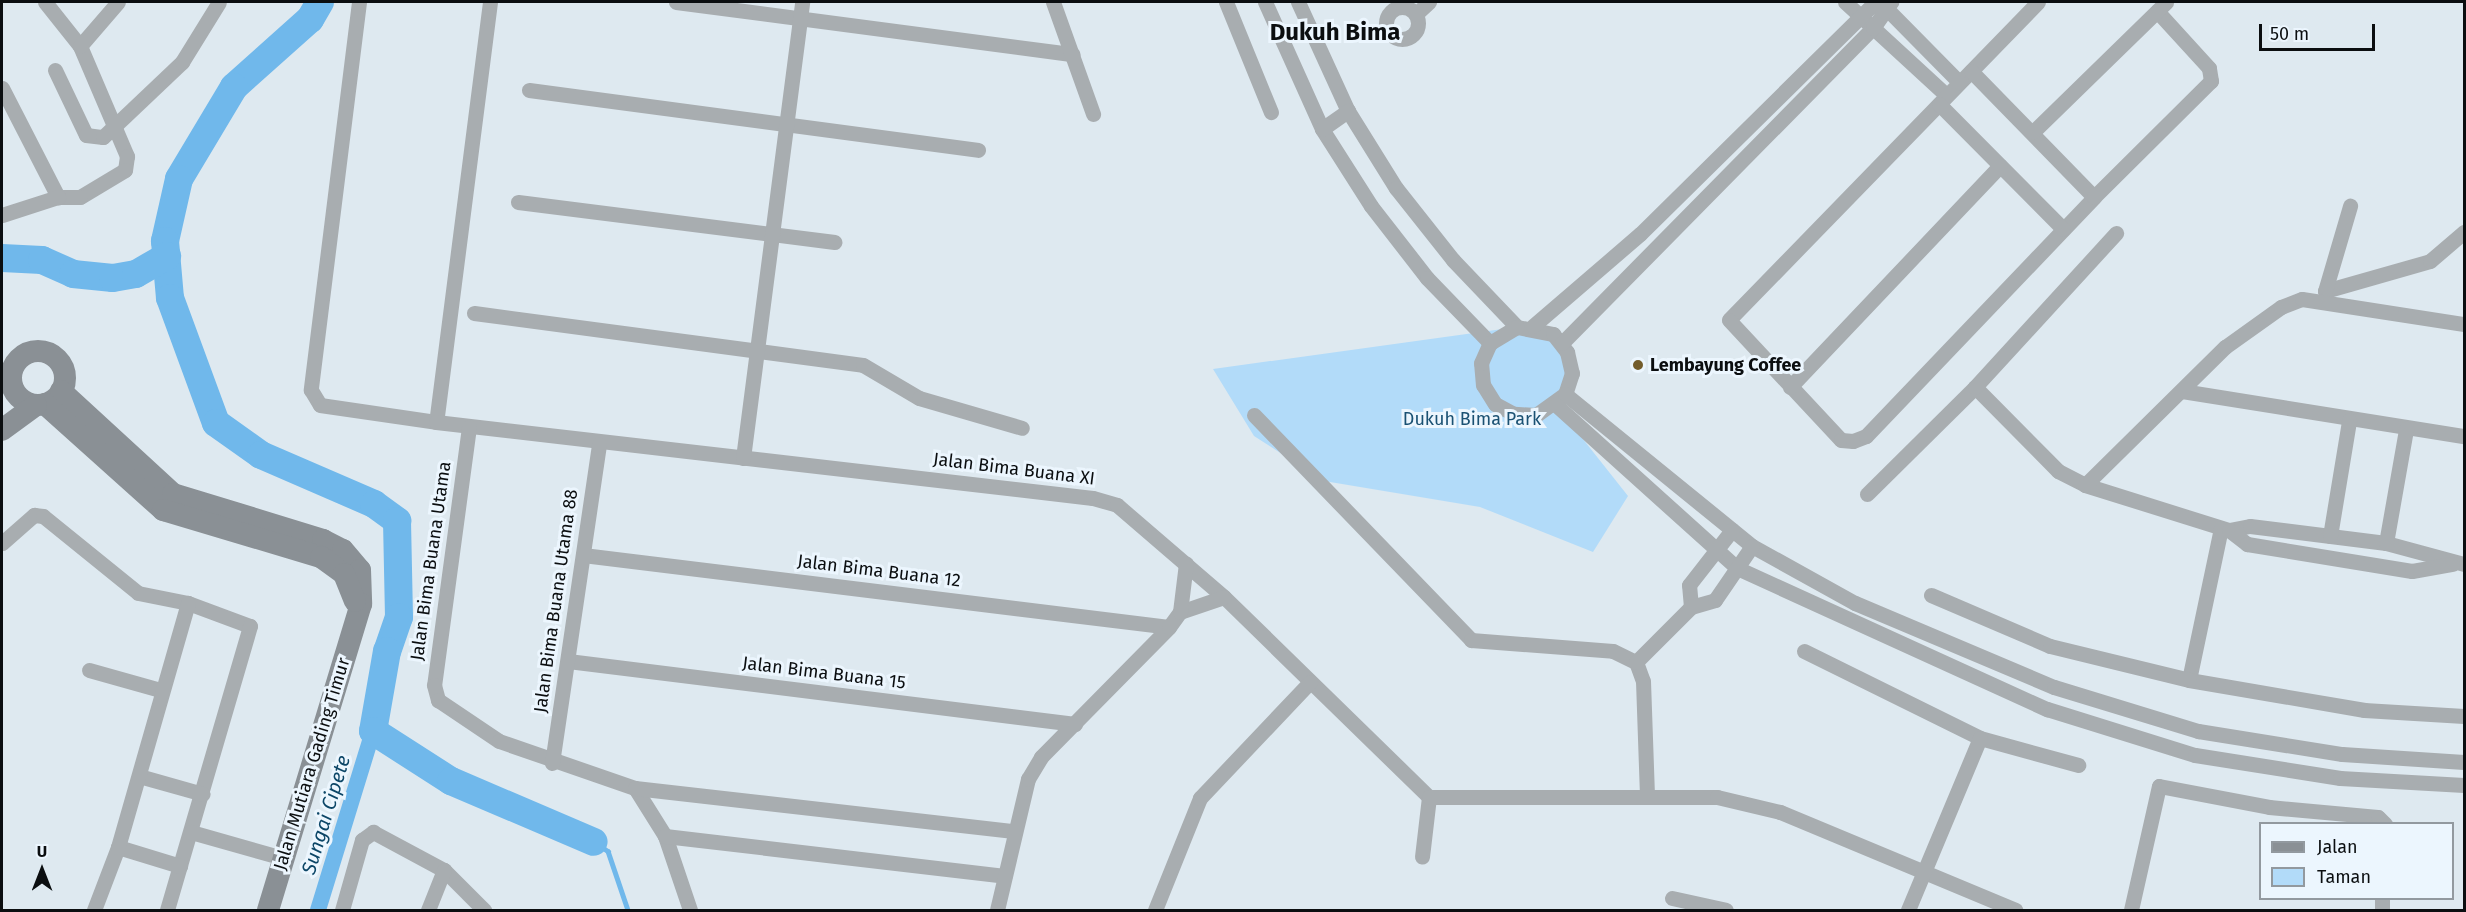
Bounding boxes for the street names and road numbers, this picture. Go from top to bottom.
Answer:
street label: Jalan Bima Buana XI [932,448,1096,490]
street label: Jalan Bima Buana Utama [406,460,456,662]
street label: Jalan Bima Buana Utama 88 [530,488,582,714]
street label: Jalan Bima Buana 12 [796,550,962,592]
street label: Jalan Bima Buana 15 [741,652,907,694]
street label: Jalan Mutiara Gading Timur [269,655,355,873]

